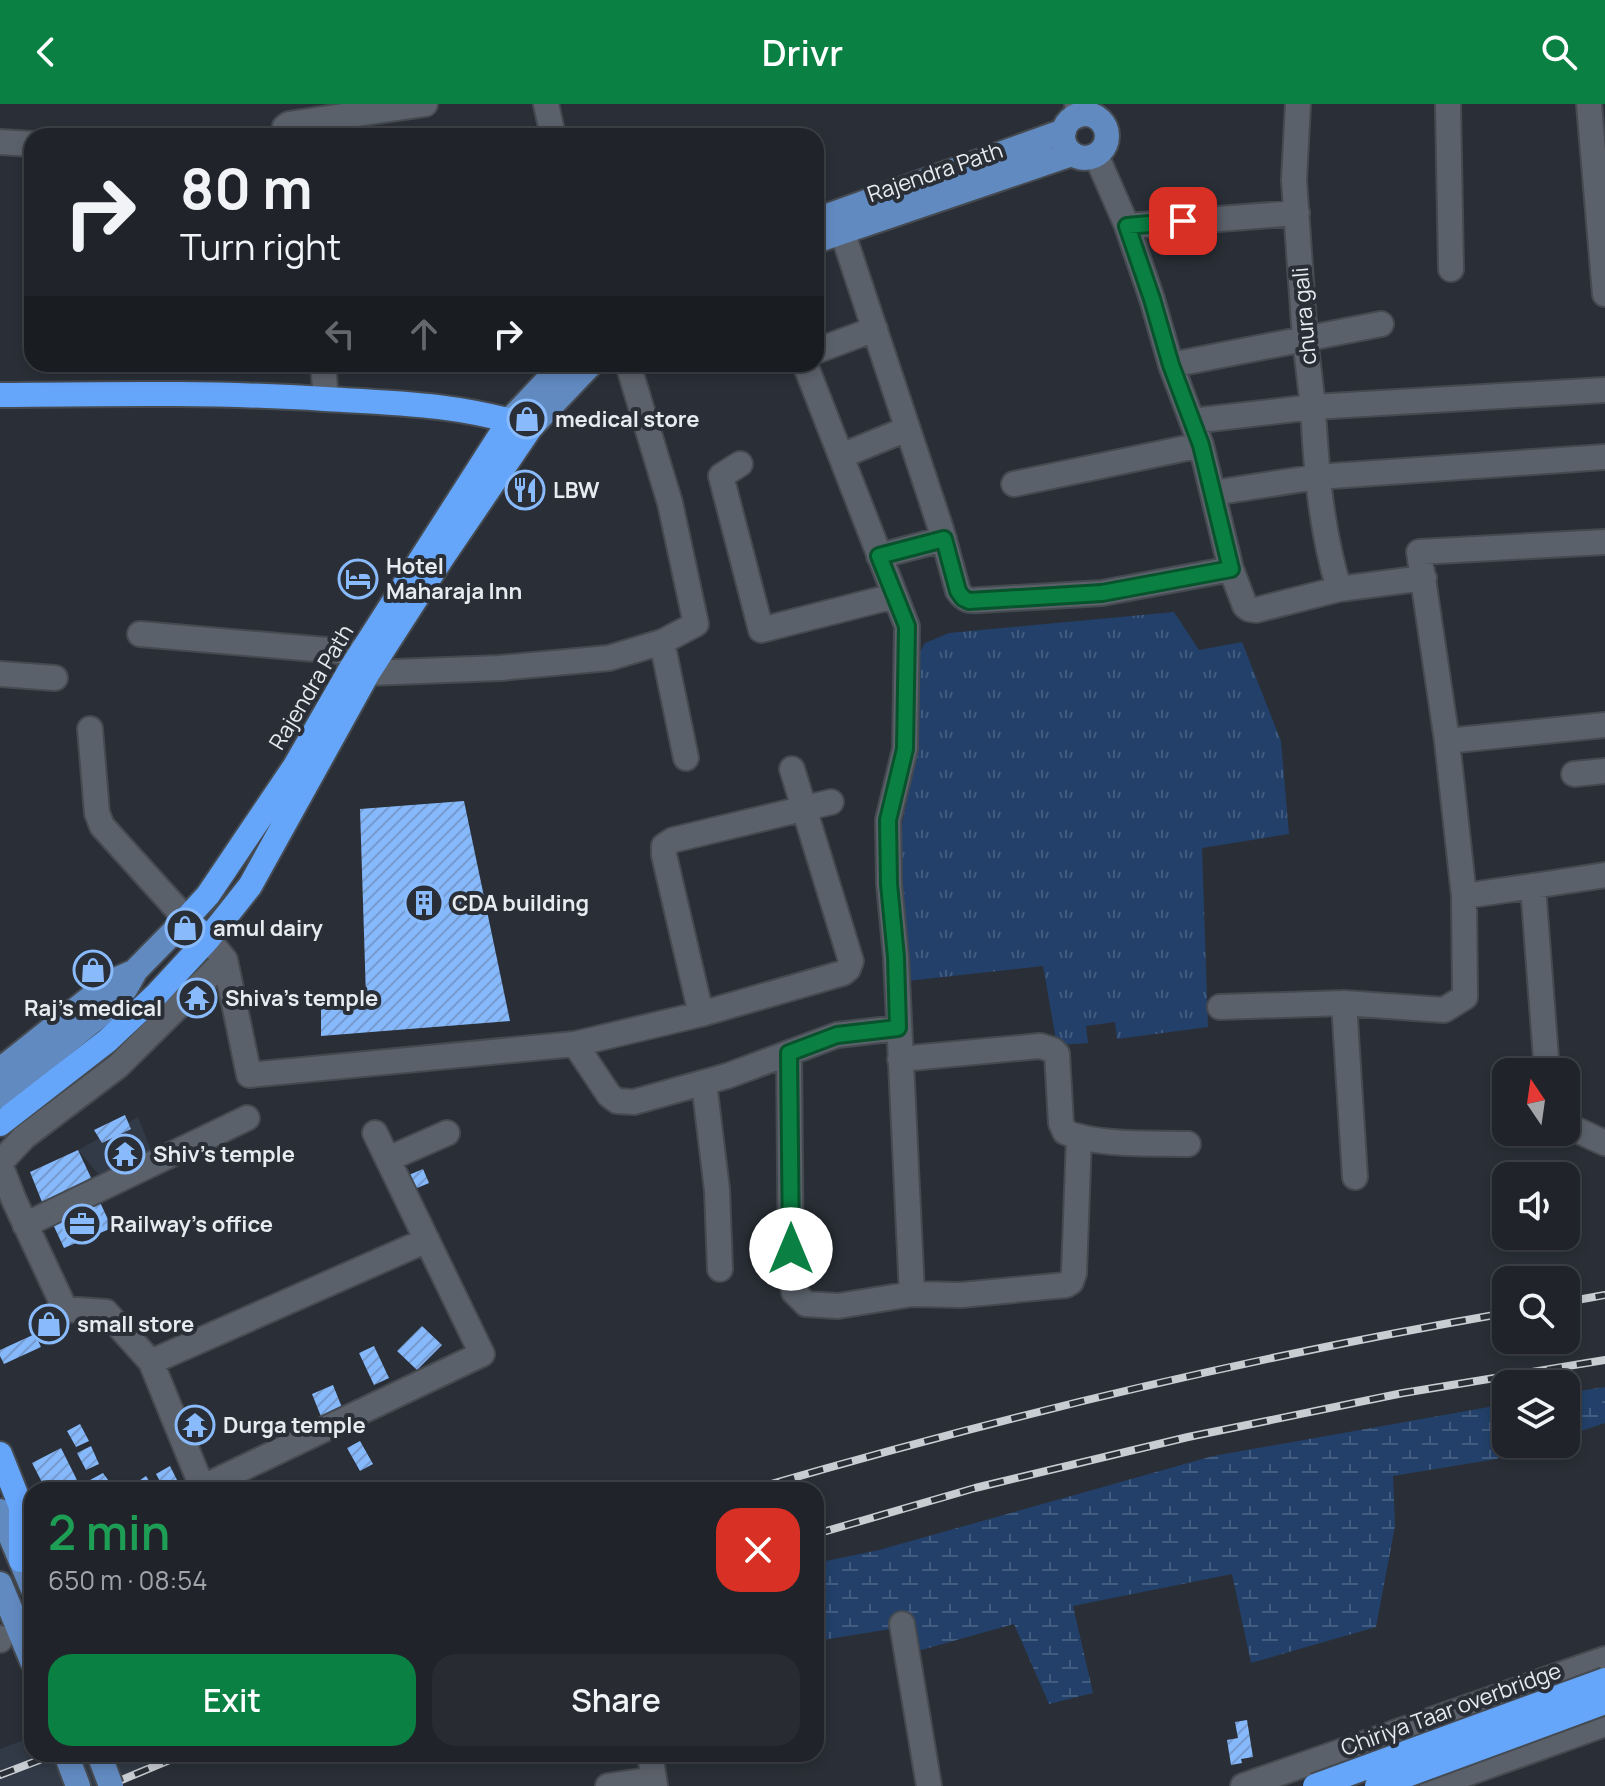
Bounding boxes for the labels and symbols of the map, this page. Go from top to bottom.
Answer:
street label: Rajendra Path [863,135,1007,209]
pin [1149,187,1217,255]
street label: chura gali [1285,266,1323,366]
shop icon: medical store [506,398,548,440]
place label: medical store [555,404,700,434]
restaurant icon: LBW [504,469,546,511]
place label: LBW [553,475,600,505]
place label: Hotel Maharaja Inn [386,551,522,606]
hotel icon: Hotel Maharaja Inn [337,558,379,600]
street label: Rajendra Path [262,619,360,755]
building icon: CDA building [403,882,445,924]
place label: CDA building [452,888,589,918]
shop icon: amul dairy [164,907,206,949]
place label: amul dairy [213,913,324,943]
shop icon: Raj's medical [72,949,114,991]
temple icon: Shiva's temple [176,977,218,1019]
place label: Shiva's temple [225,983,378,1013]
place label: Raj's medical [24,993,162,1023]
north arrow [1492,1058,1580,1146]
temple icon: Shiv's temple [104,1133,146,1175]
place label: Shiv's temple [153,1139,295,1169]
office icon: Railway's office [61,1203,103,1245]
position arrow [749,1207,833,1291]
place label: Railway's office [110,1209,273,1239]
shop icon: small store [28,1303,70,1345]
place label: small store [77,1309,194,1339]
temple icon: Durga temple [174,1404,216,1446]
place label: Durga temple [223,1410,366,1440]
street label: Chiriya Taar overbridge [1337,1655,1565,1763]

